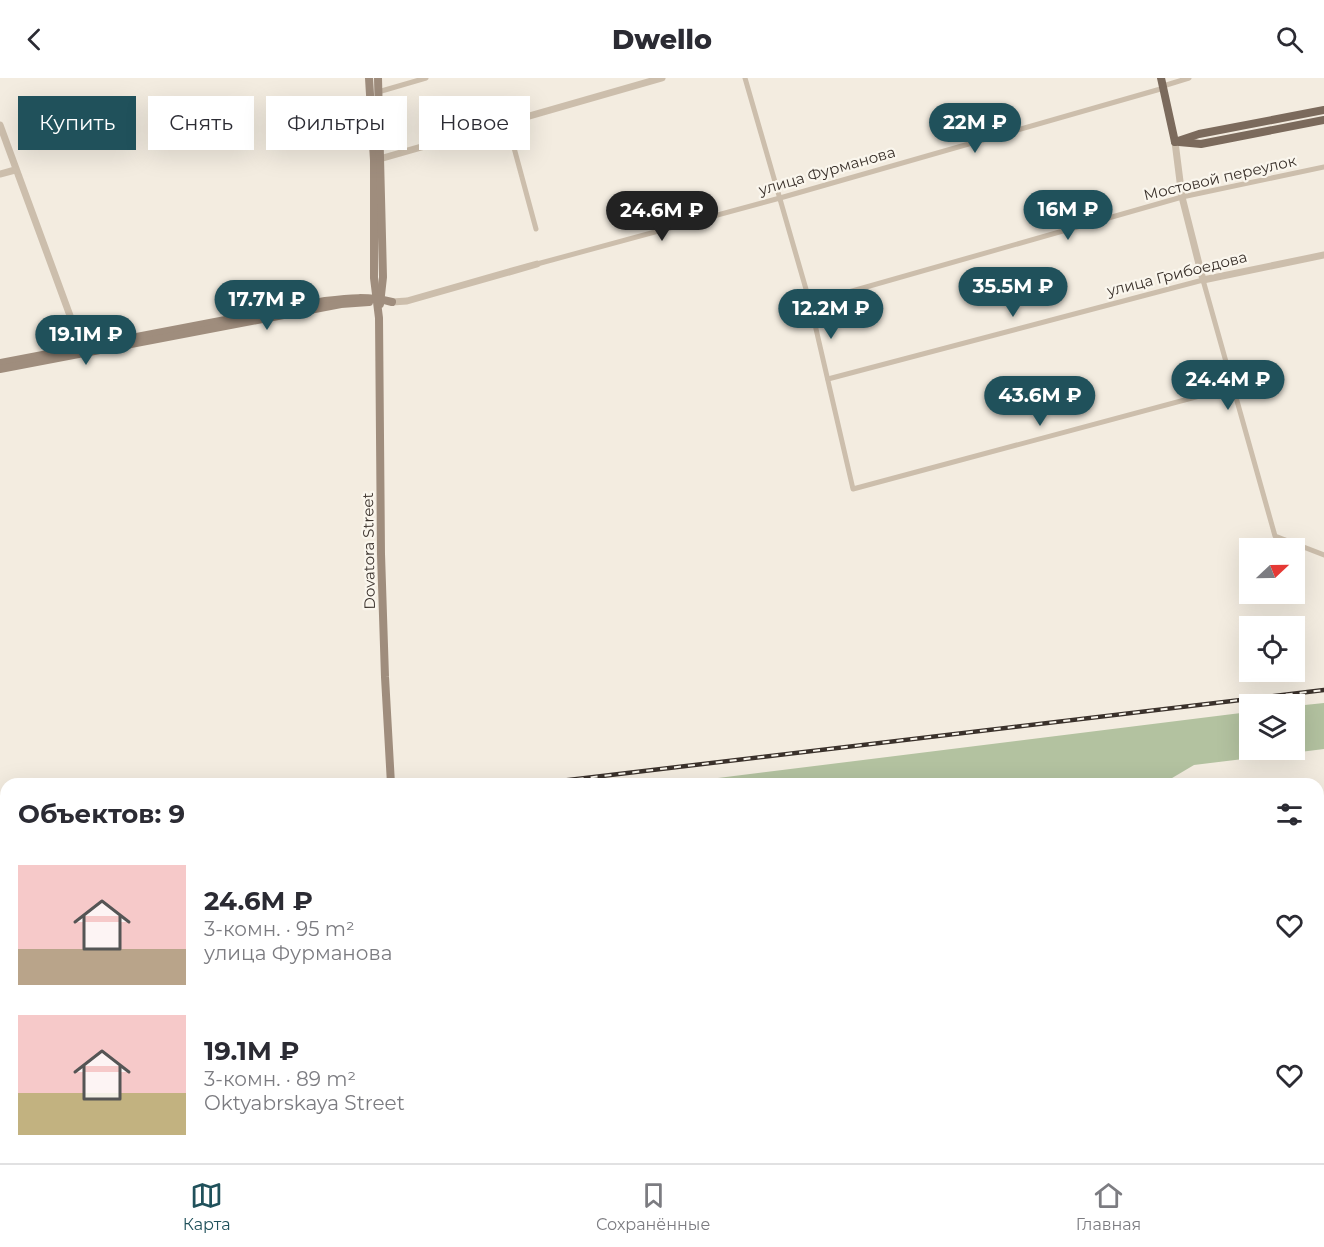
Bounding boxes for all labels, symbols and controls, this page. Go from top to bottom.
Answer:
icon: back [18,23,51,56]
text: Dwello [612,23,712,56]
icon: search [1273,23,1306,56]
chip: Купить [18,96,136,150]
chip: Снять [148,96,254,150]
chip: Фильтры [266,96,407,150]
chip: Новое [419,96,530,150]
pin: 22M ₽ [933,103,1017,154]
text: 22M ₽ [943,110,1007,134]
street label: улица Фурманова [755,142,897,199]
street label: Мостовой переулок [1142,151,1298,204]
pin: 16M ₽ [1026,190,1110,241]
pin: 24.6M ₽ [607,191,717,242]
text: 16M ₽ [1038,197,1098,221]
text: 24.6M ₽ [620,198,704,222]
street label: улица Грибоедова [1104,247,1249,300]
pin: 35.5M ₽ [958,267,1068,318]
text: 35.5M ₽ [973,274,1053,298]
pin: 17.7M ₽ [212,280,322,331]
text: 17.7M ₽ [229,287,305,311]
pin: 12.2M ₽ [776,289,886,340]
text: 12.2M ₽ [792,296,870,320]
pin: 19.1M ₽ [31,315,141,366]
text: 19.1M ₽ [49,322,123,346]
pin: 24.4M ₽ [1173,360,1283,411]
text: 24.4M ₽ [1185,367,1271,391]
pin: 43.6M ₽ [985,376,1095,427]
text: 43.6M ₽ [998,383,1082,407]
street label: Dovatora Street [358,492,379,610]
north arrow [1239,538,1305,604]
map controls [1239,538,1305,760]
button: locate [1239,616,1305,682]
button: layers [1239,694,1305,760]
text: Объектов: 9 [18,798,185,830]
icon: filters [1273,798,1306,831]
text: 24.6M ₽ [204,885,313,917]
icon: home [66,889,138,961]
icon: heart [1273,909,1306,942]
text: 3-комн. · 95 m² [204,917,355,941]
text: улица Фурманова [204,941,392,965]
text: 19.1M ₽ [204,1035,299,1067]
icon: home [66,1039,138,1111]
icon: heart [1273,1059,1306,1092]
text: 3-комн. · 89 m² [204,1067,356,1091]
text: Oktyabrskaya Street [204,1091,405,1115]
tab: Карта [183,1179,231,1234]
tab: Сохранённые [596,1179,710,1234]
tab: Главная [1076,1179,1141,1234]

